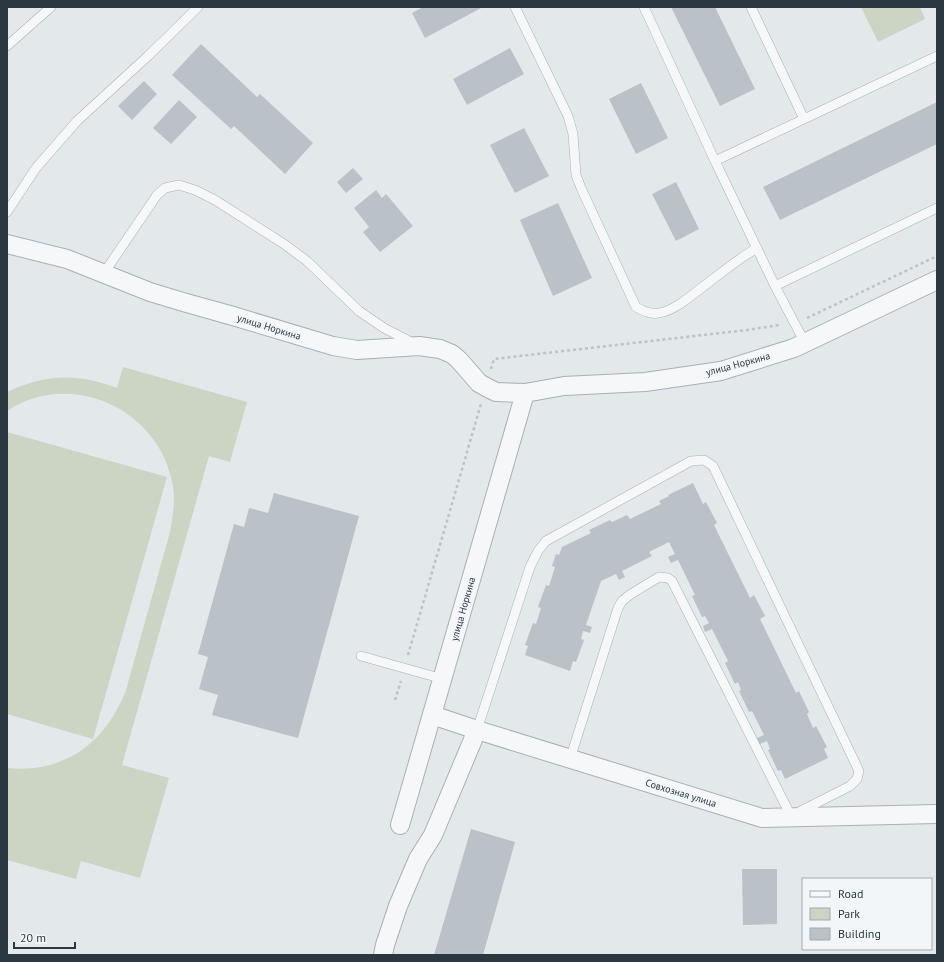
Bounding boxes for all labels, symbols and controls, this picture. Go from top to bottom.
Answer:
street label: улица Норкина [235,311,303,343]
street label: улица Норкина [704,349,772,379]
street label: улица Норкина [448,575,478,643]
street label: Совхозная улица [644,776,718,810]
legend [802,878,932,950]
text: Road [838,886,863,901]
text: Park [838,906,860,921]
scale bar [14,924,75,950]
text: Building [838,926,881,941]
text: 20 m [20,930,46,945]

